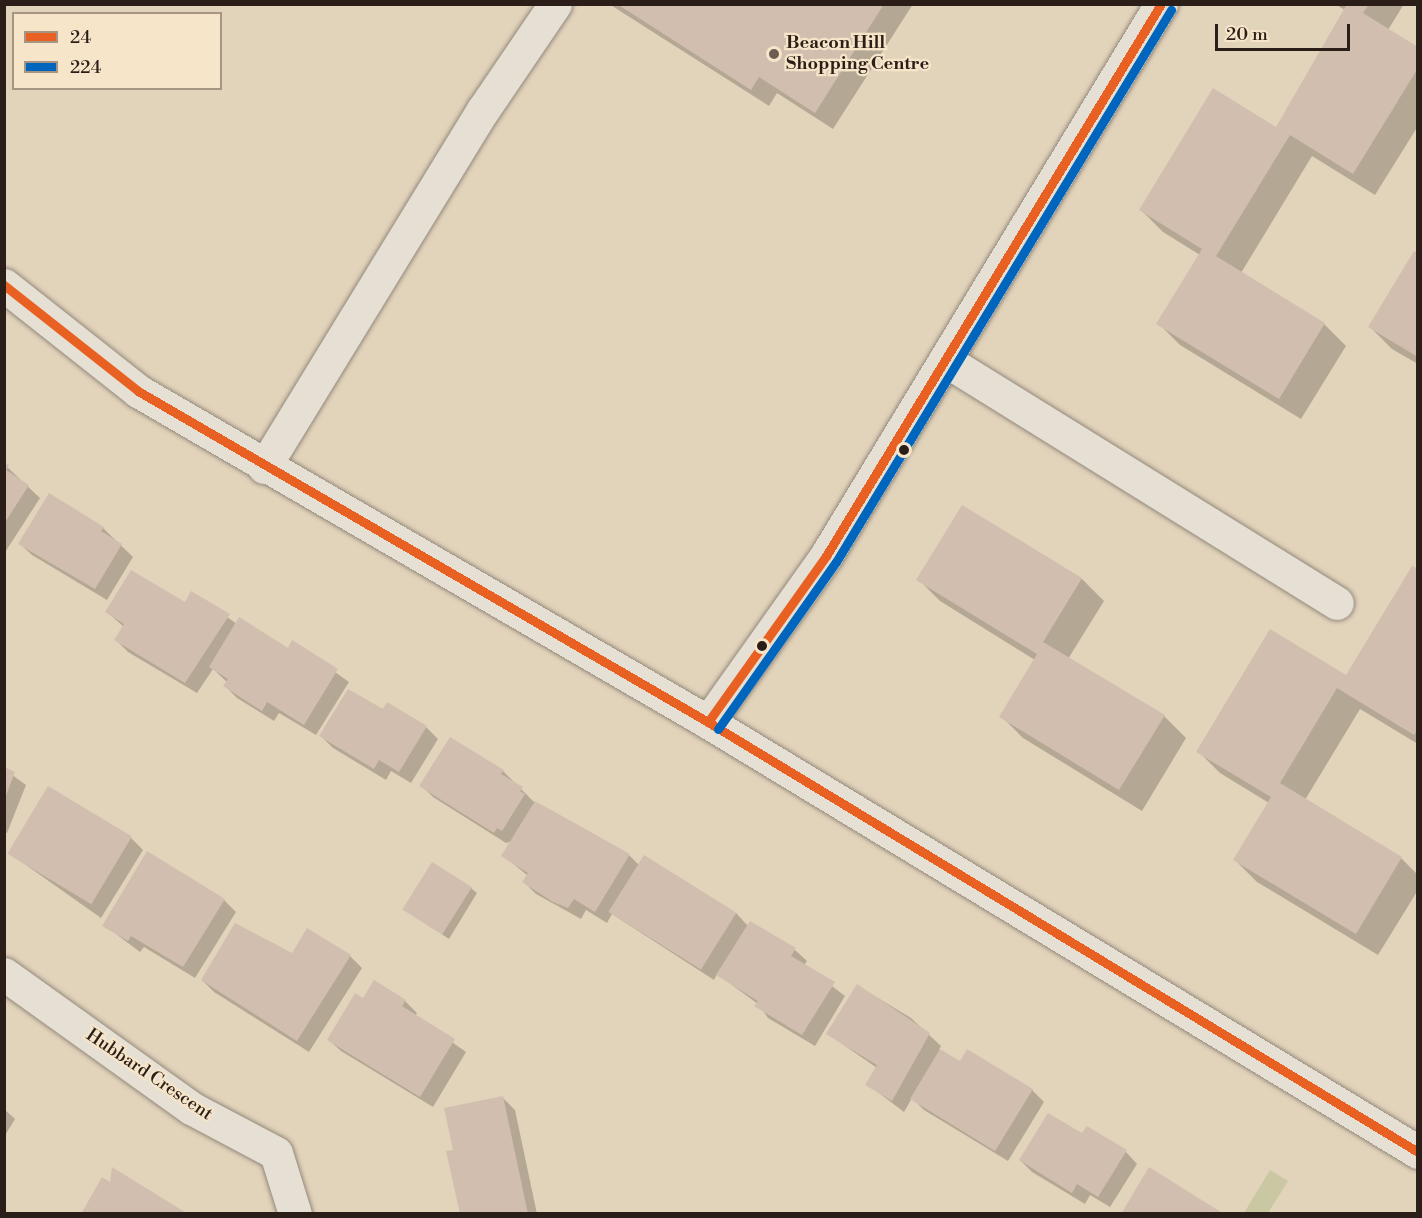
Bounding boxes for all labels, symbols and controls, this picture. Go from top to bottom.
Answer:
legend [12,12,222,90]
scale bar [1218,12,1353,50]
text: 20 m [1226,23,1268,46]
text: 24 [70,26,91,49]
place label: Beacon Hill Shopping Centre [786,33,929,76]
marker: Beacon Hill Shopping Centre [767,47,781,61]
text: 224 [70,56,101,79]
unlabelled marker [898,444,910,456]
unlabelled marker [756,640,768,652]
street label: Hubbard Crescent [82,1025,216,1125]

